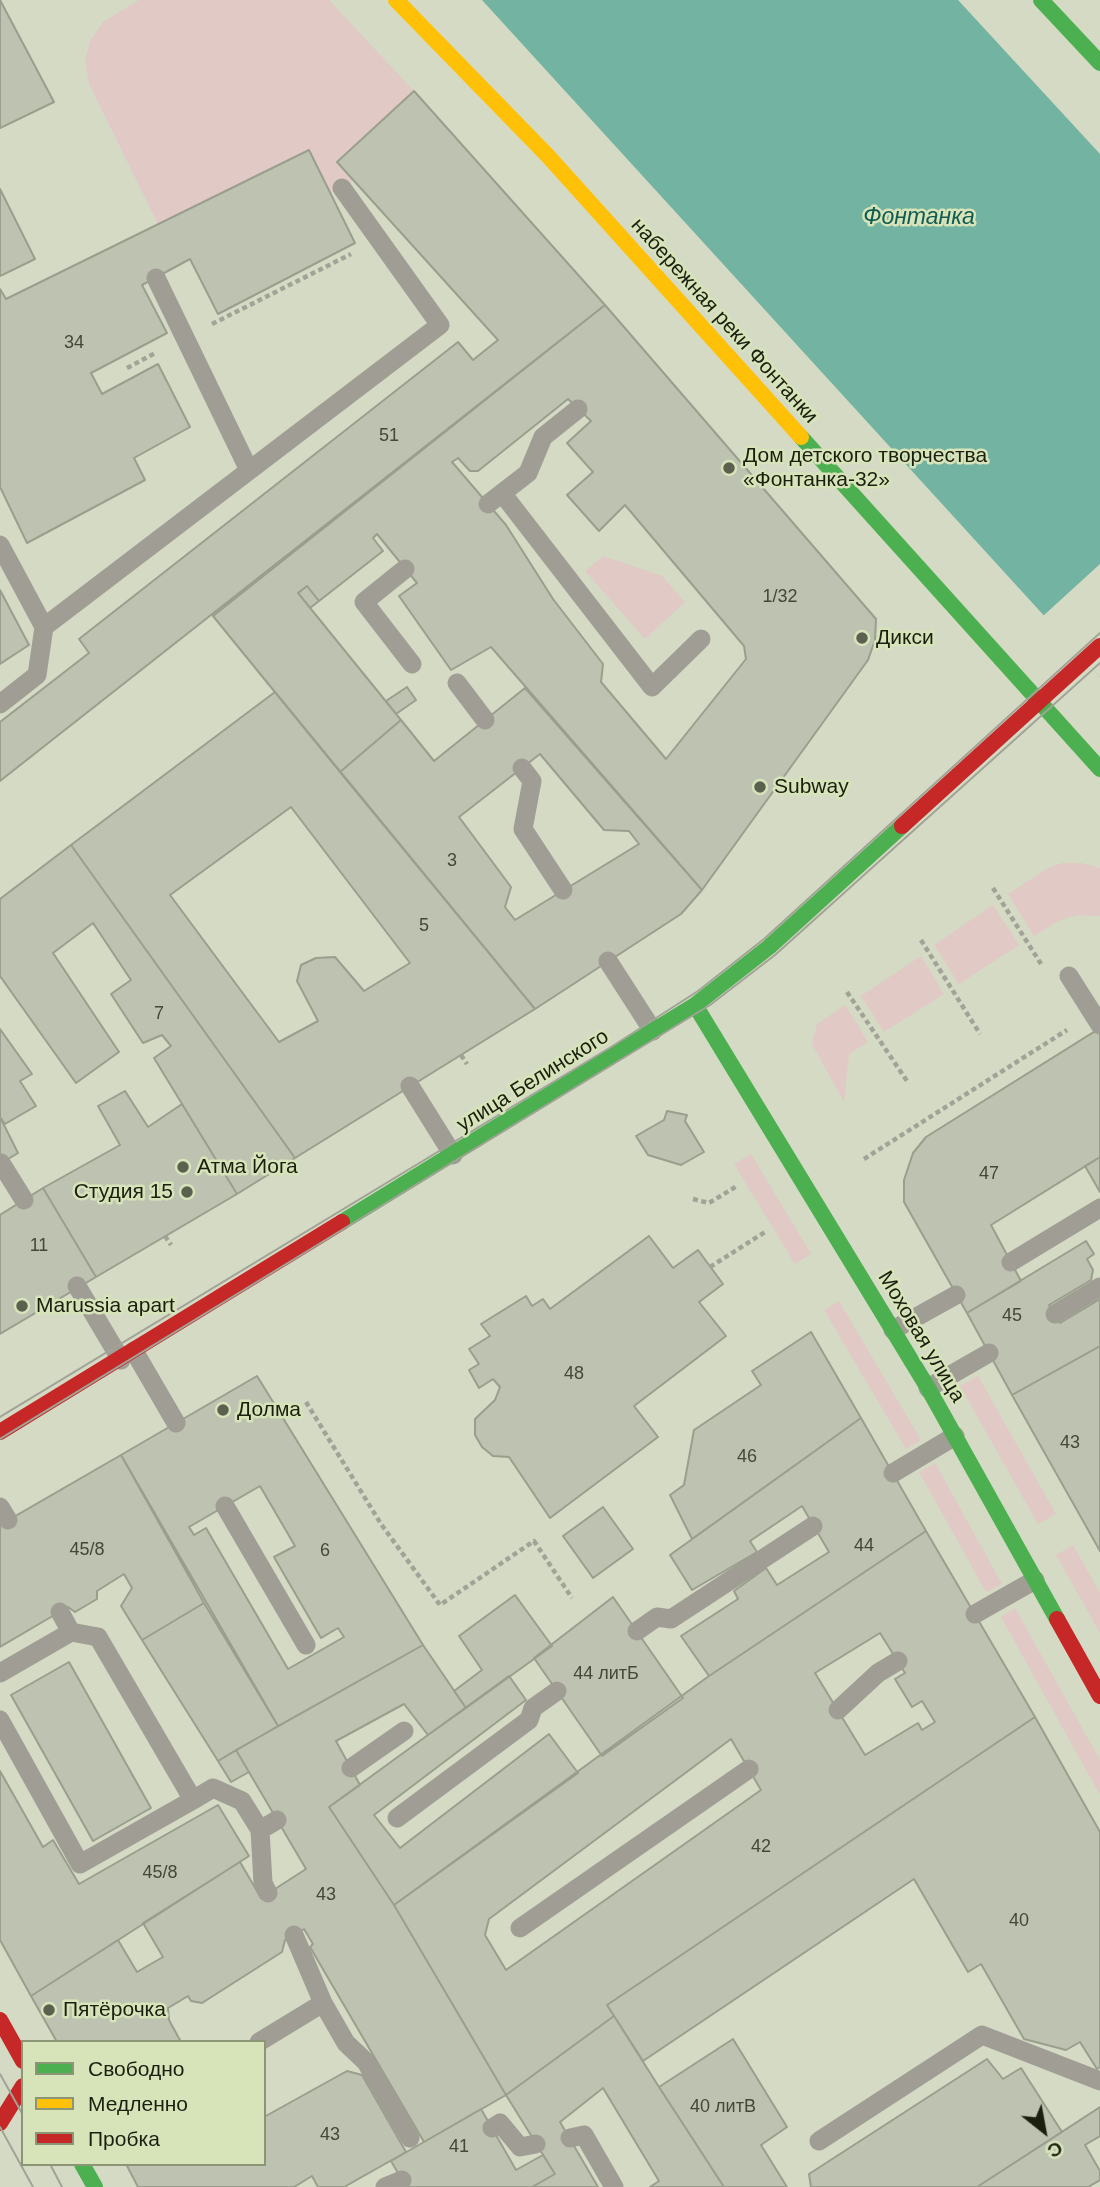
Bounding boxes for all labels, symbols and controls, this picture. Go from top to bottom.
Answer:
water label: Фонтанка [863,204,975,232]
street label: набережная реки Фонтанки [625,213,823,429]
house number: 34 [64,332,84,354]
house number: 51 [379,425,399,447]
place label: Дом детского творчества «Фонтанка-32» [743,443,987,493]
marker: Дом детского творчества «Фонтанка-32» [721,460,737,476]
house number: 1/32 [762,586,798,608]
place label: Дикси [876,625,934,651]
marker: Дикси [854,630,870,646]
place label: Subway [774,774,849,800]
marker: Subway [752,779,768,795]
house number: 3 [447,850,457,872]
house number: 5 [419,915,429,937]
house number: 7 [154,1003,164,1025]
street label: улица Белинского [452,1024,614,1138]
place label: Атма Йога [197,1154,298,1180]
marker: Атма Йога [175,1159,191,1175]
house number: 47 [979,1163,999,1185]
place label: Студия 15 [74,1179,173,1205]
marker: Студия 15 [179,1184,195,1200]
house number: 11 [30,1235,48,1257]
street label: Моховая улица [872,1267,970,1407]
place label: Marussia apart [36,1293,175,1319]
marker: Marussia apart [14,1298,30,1314]
house number: 45 [1002,1305,1022,1327]
house number: 48 [564,1363,584,1385]
place label: Долма [237,1397,301,1423]
marker: Долма [215,1402,231,1418]
house number: 43 [1060,1432,1080,1454]
house number: 46 [737,1446,757,1468]
house number: 44 [854,1535,874,1557]
house number: 45/8 [69,1539,105,1561]
house number: 6 [320,1540,330,1562]
house number: 44 литБ [573,1663,639,1685]
house number: 42 [751,1836,771,1858]
house number: 45/8 [142,1862,178,1884]
house number: 43 [316,1884,336,1906]
house number: 40 [1009,1910,1029,1932]
place label: Пятёрочка [63,1997,166,2023]
marker: Пятёрочка [41,2002,57,2018]
legend [21,2040,266,2166]
text: Свободно [88,2057,185,2080]
text: Медленно [88,2092,188,2115]
house number: 40 литВ [690,2096,756,2118]
north arrow [1009,2096,1079,2166]
house number: 43 [320,2124,340,2146]
text: Пробка [88,2127,160,2150]
house number: 41 [449,2136,469,2158]
text: С [1044,2137,1066,2162]

